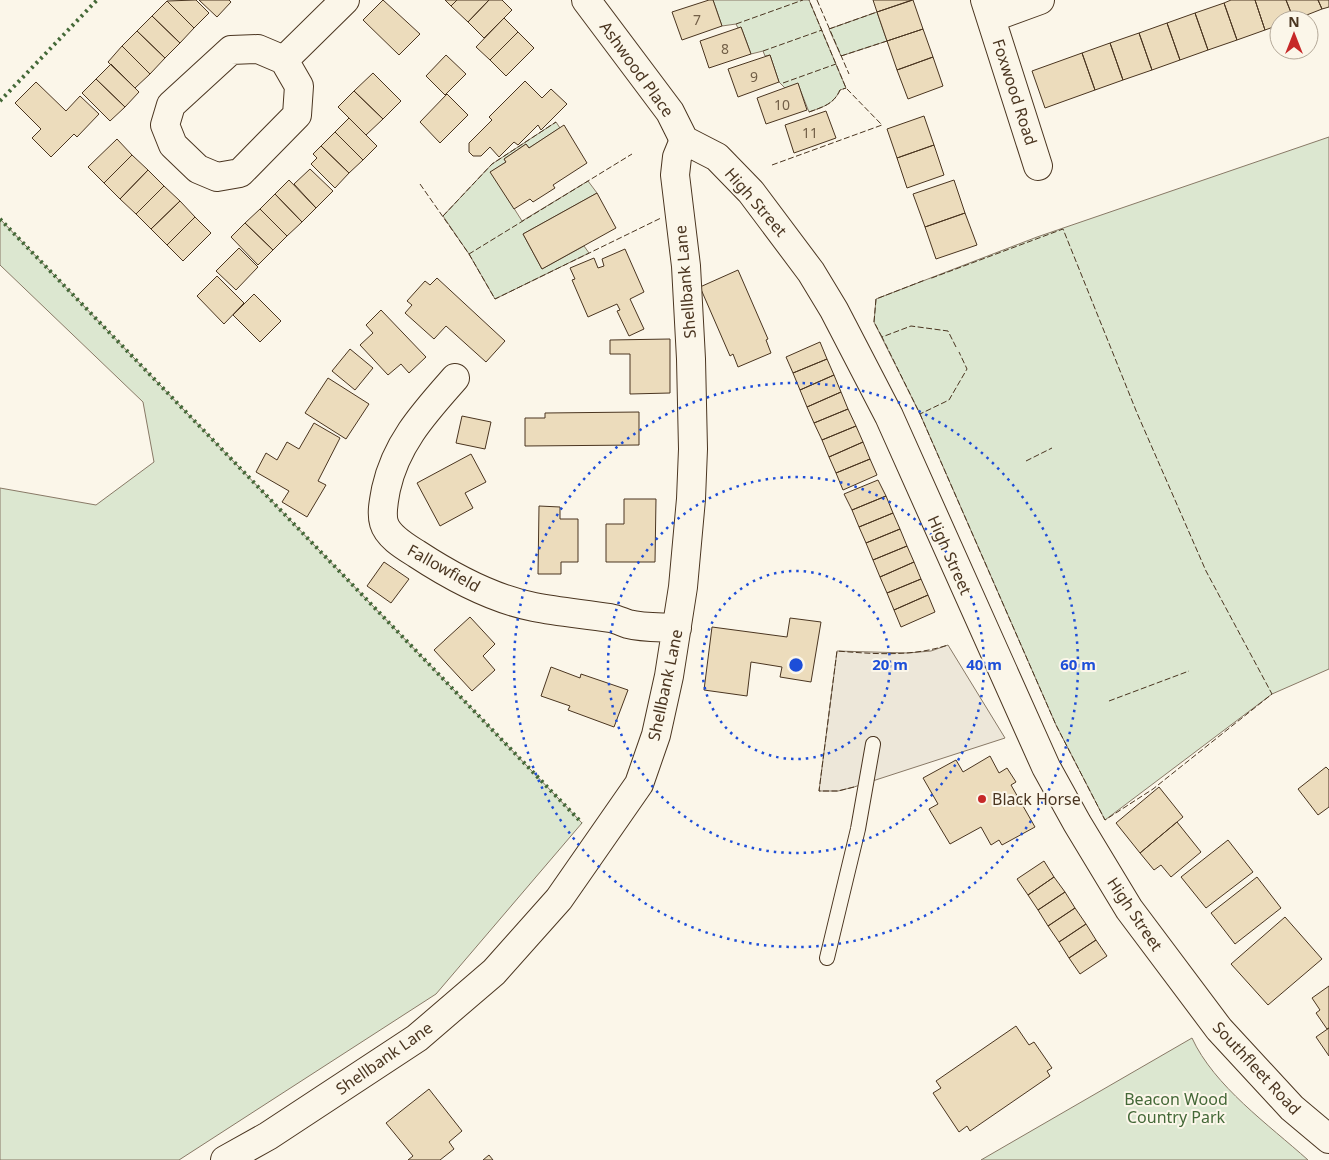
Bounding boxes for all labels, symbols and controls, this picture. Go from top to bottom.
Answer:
house number: 7 [693,10,701,29]
north arrow [1269,10,1319,60]
text: N [1288,12,1300,31]
street label: Ashwood Place [595,17,679,121]
street label: Foxwood Road [987,36,1043,148]
house number: 8 [721,39,729,58]
house number: 9 [750,67,758,86]
house number: 10 [774,95,790,114]
house number: 11 [802,123,818,142]
street label: High Street [720,163,792,241]
street label: Shellbank Lane [669,224,701,340]
street label: High Street [923,512,977,598]
street label: Fallowfield [404,539,484,597]
street label: Shellbank Lane [642,627,688,743]
text: 20 m [872,654,908,674]
text: 40 m [966,654,1002,674]
text: 60 m [1060,654,1096,674]
centre of rings [787,656,805,674]
place label: Black Horse [992,788,1081,810]
marker: Black Horse [976,793,988,805]
street label: High Street [1102,873,1168,955]
street label: Shellbank Lane [331,1016,437,1100]
street label: Southfleet Road [1208,1017,1306,1119]
park label: Beacon Wood Country Park [1124,1088,1228,1128]

